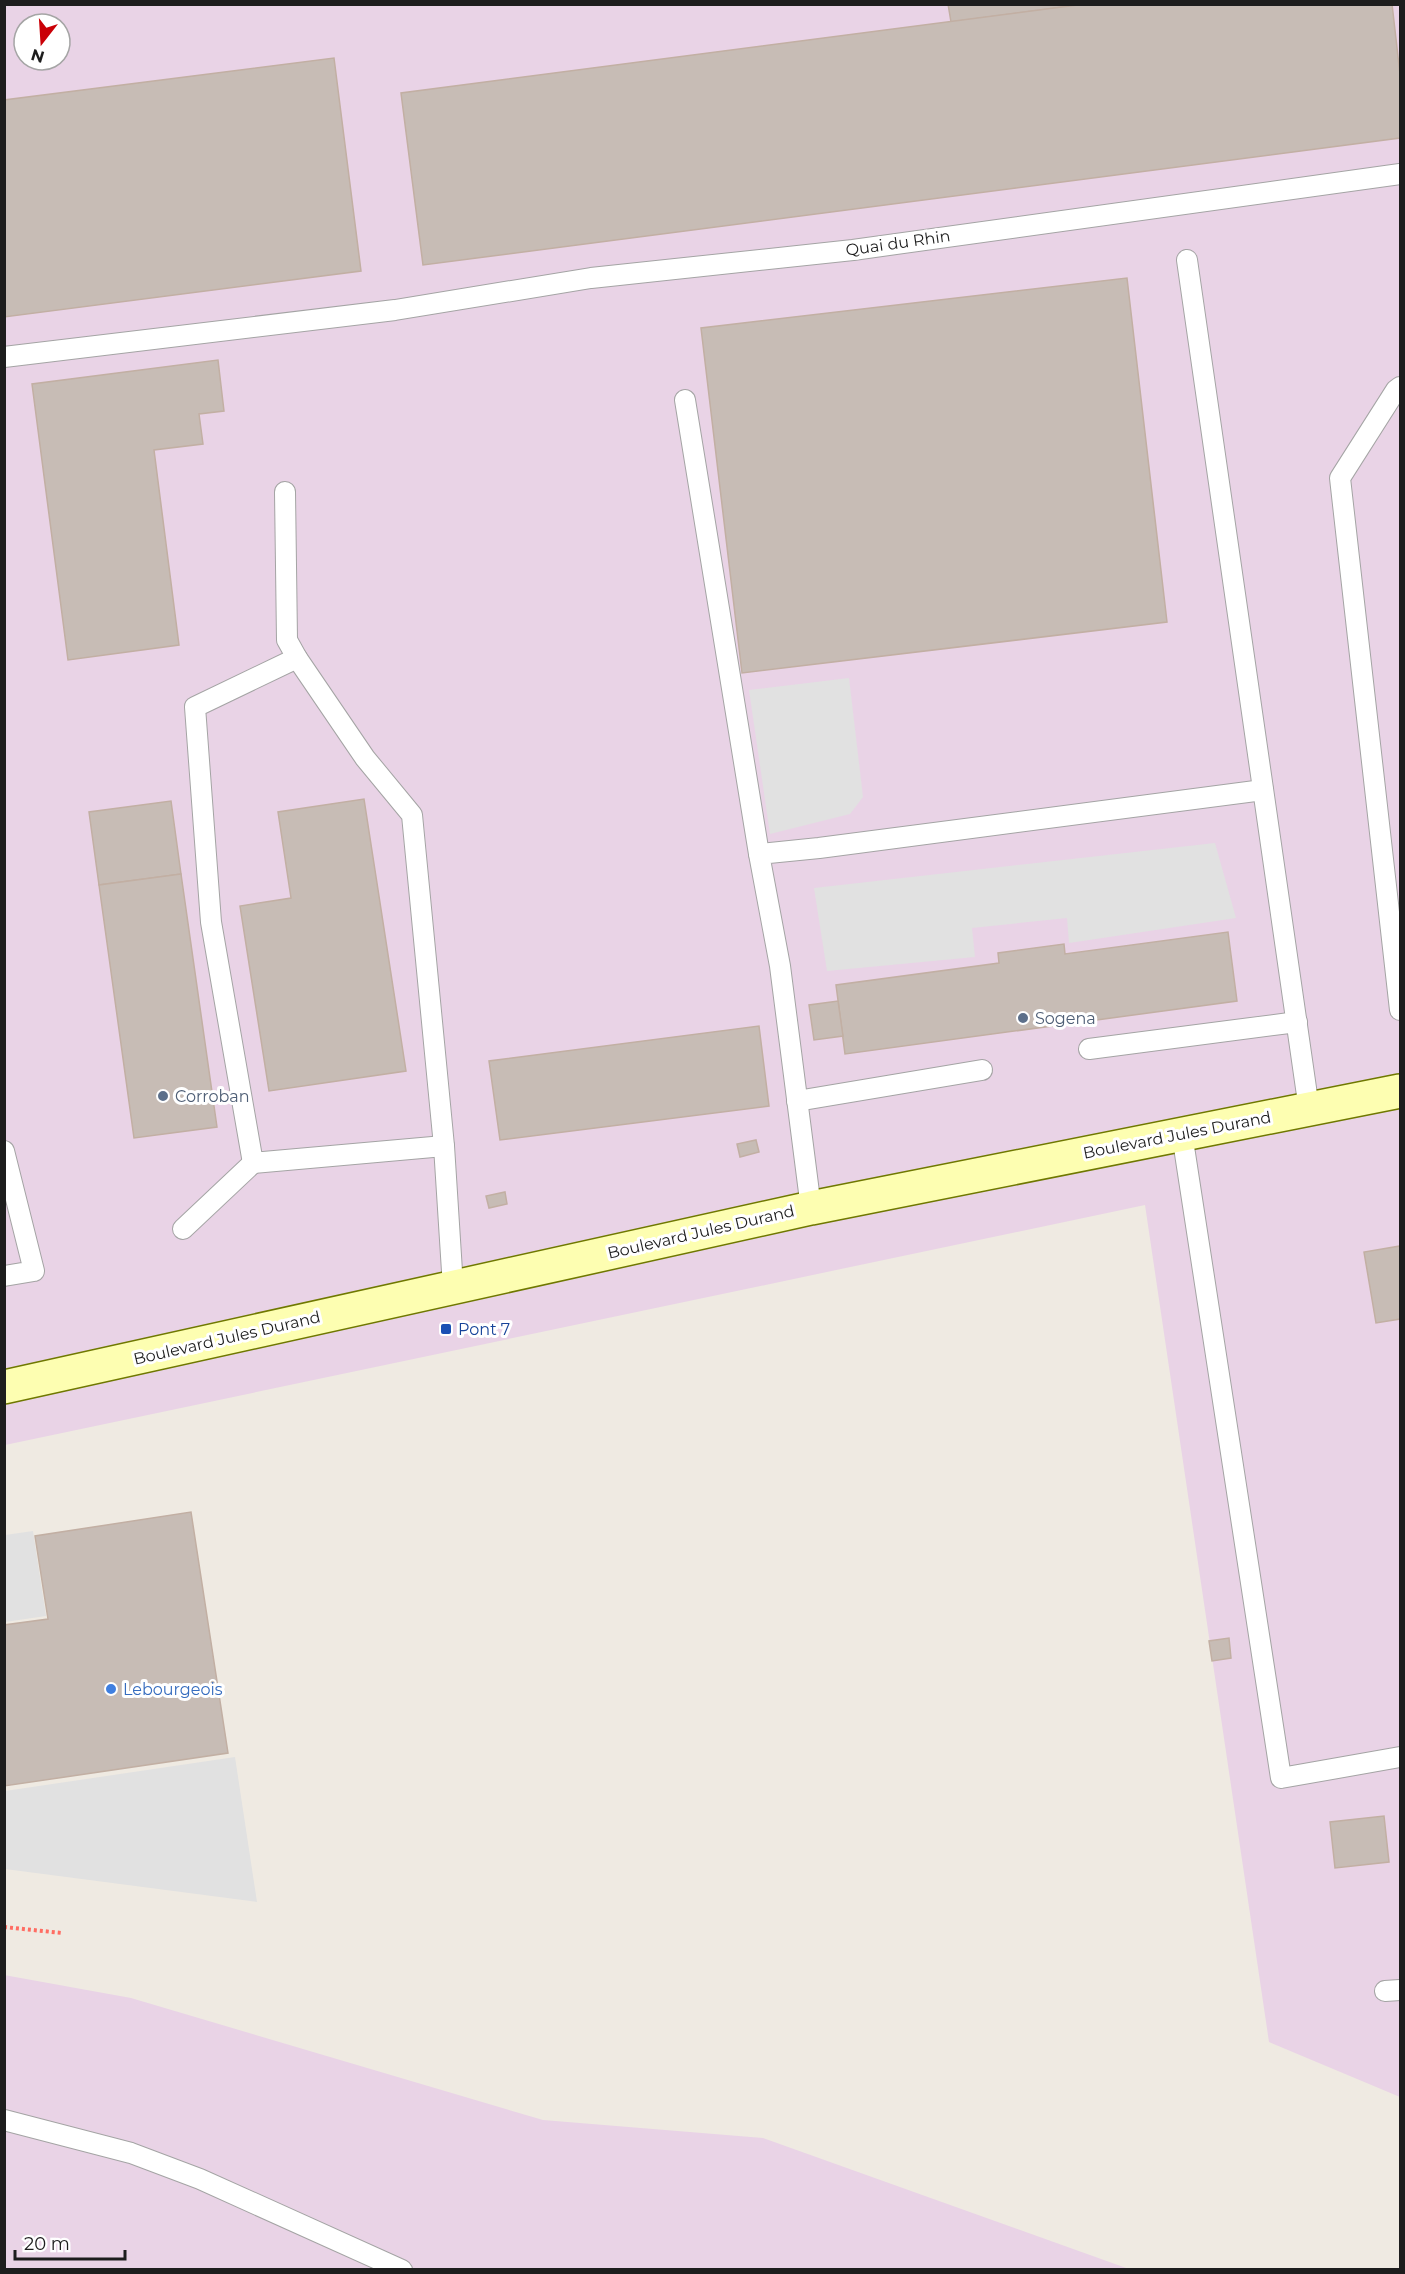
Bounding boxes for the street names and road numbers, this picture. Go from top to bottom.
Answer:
street label: Quai du Rhin [844,226,952,260]
street label: Boulevard Jules Durand [1081,1107,1273,1163]
street label: Boulevard Jules Durand [606,1201,796,1263]
street label: Boulevard Jules Durand [132,1307,322,1369]

